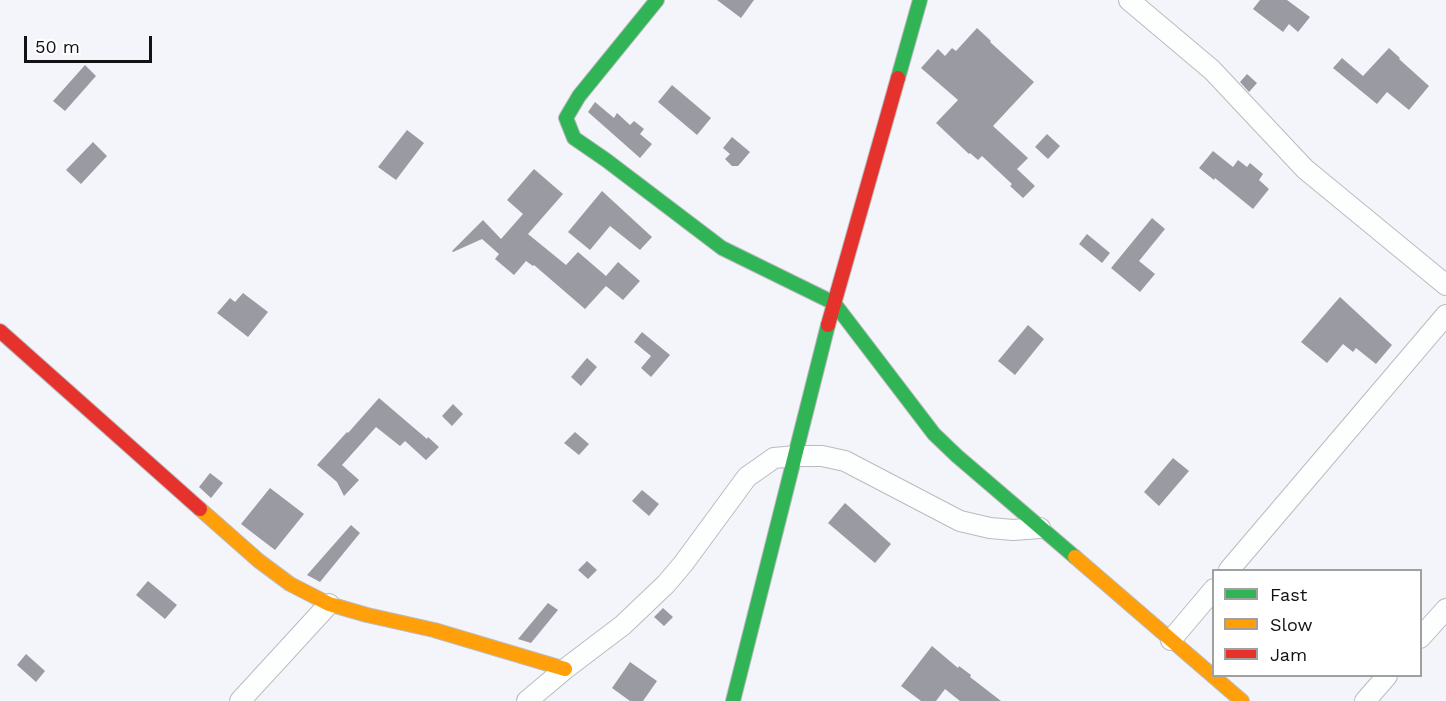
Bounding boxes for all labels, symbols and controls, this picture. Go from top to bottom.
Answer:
scale bar [27,24,154,62]
text: 50 m [35,36,80,57]
legend [1212,569,1422,677]
text: Fast [1270,584,1307,605]
text: Slow [1270,614,1313,635]
text: Jam [1270,644,1307,665]

